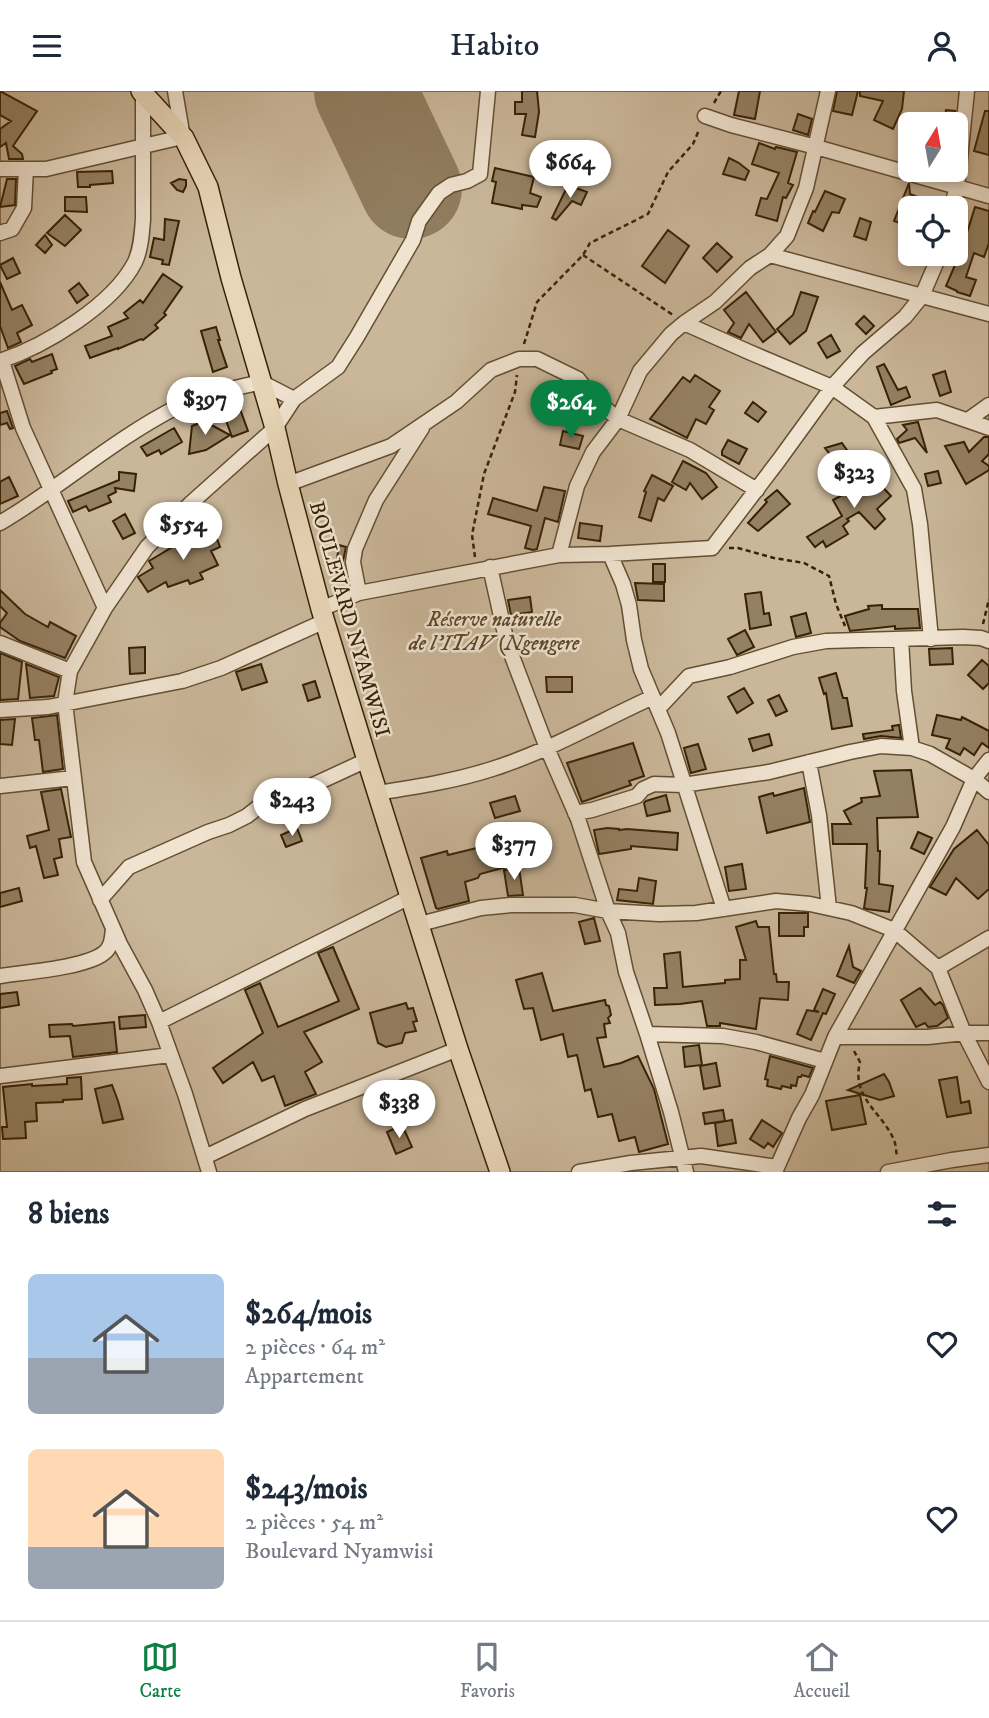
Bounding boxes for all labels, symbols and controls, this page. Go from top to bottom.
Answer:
text: Habito [450,26,539,66]
icon: menu [28,27,66,65]
icon: person [923,27,961,65]
north arrow [898,112,968,182]
map controls [898,112,968,266]
pin: $664 [529,141,611,200]
text: $664 [545,148,595,177]
button: locate [898,196,968,266]
pin: $397 [164,377,246,437]
pin: $264 [530,381,612,440]
text: $397 [183,385,227,414]
text: $264 [546,388,596,417]
pin: $323 [813,451,895,510]
text: $323 [833,458,875,487]
street label: BOULEVARD NYAMWISI [303,498,395,740]
pin: $554 [142,503,224,562]
text: $554 [159,510,207,539]
park label: Réserve naturelle de l'ITAV (Ngengere [408,607,580,657]
pin: $243 [251,779,333,838]
text: $243 [269,786,315,815]
pin: $377 [473,823,555,882]
text: $377 [491,830,537,859]
pin: $338 [358,1081,440,1140]
text: $338 [378,1088,420,1117]
icon: filters [923,1195,961,1233]
text: 8 biens [28,1196,109,1233]
text: $264/mois [245,1296,372,1333]
icon: home [84,1302,168,1386]
icon: heart [923,1325,961,1363]
text: 2 pièces · 64 m² [245,1333,385,1362]
text: Appartement [245,1362,364,1391]
text: $243/mois [245,1471,368,1508]
icon: home [84,1477,168,1561]
icon: heart [923,1500,961,1538]
text: 2 pièces · 54 m² [245,1508,383,1537]
text: Boulevard Nyamwisi [245,1537,433,1566]
tab: Carte [139,1638,181,1703]
tab: Favoris [460,1638,515,1703]
tab: Accueil [794,1638,850,1703]

